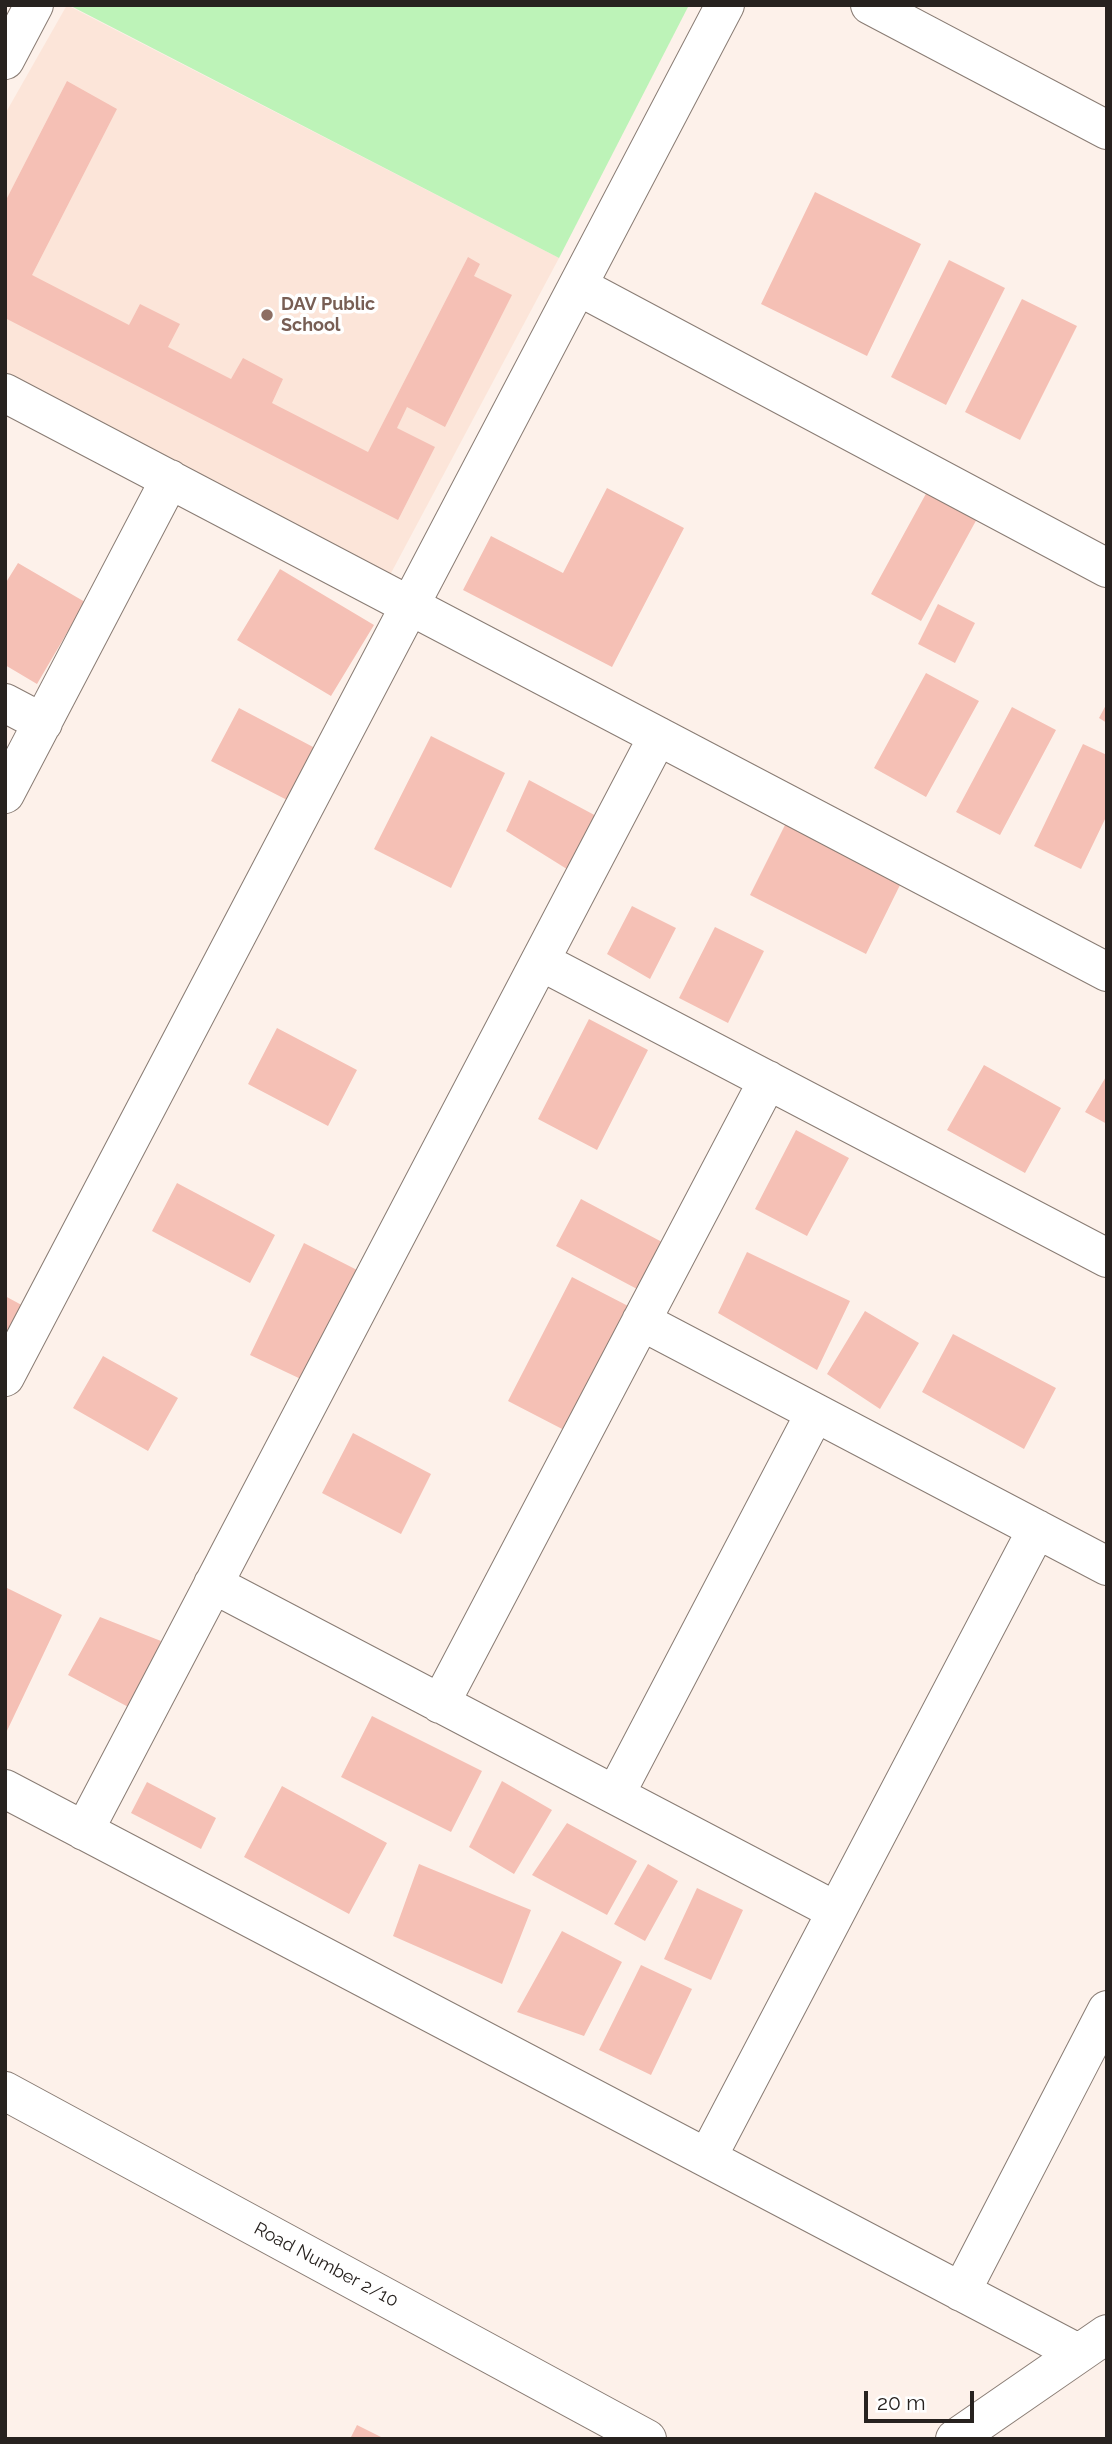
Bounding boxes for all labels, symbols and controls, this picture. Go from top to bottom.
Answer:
place label: DAV Public School [281,294,375,336]
marker: DAV Public School [259,307,275,323]
street label: Road Number 2/10 [250,2218,402,2312]
scale bar [867,2378,977,2422]
text: 20 m [877,2390,925,2415]

